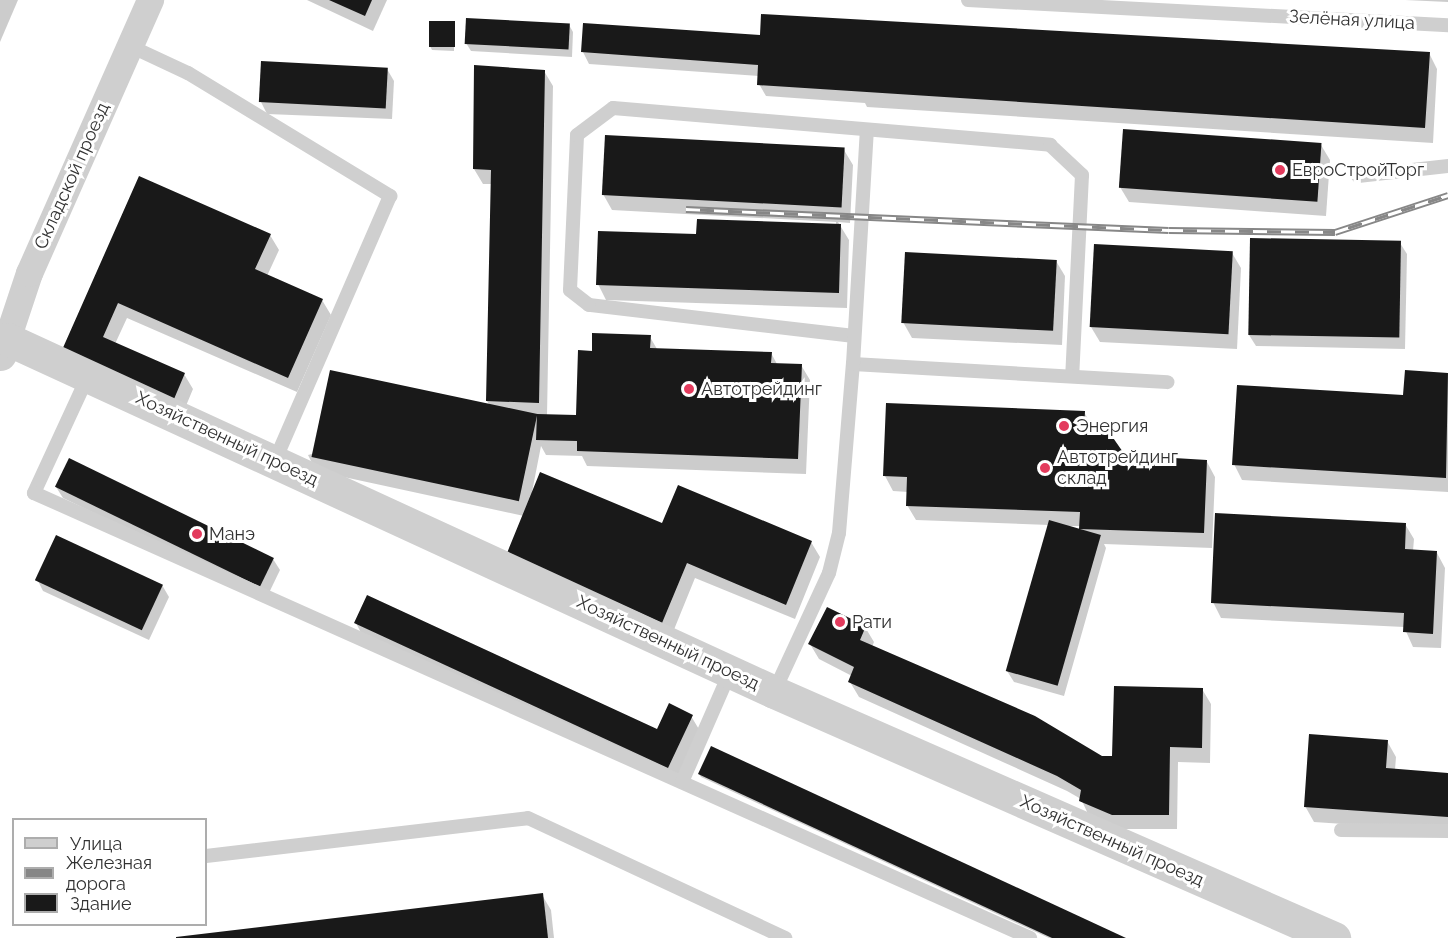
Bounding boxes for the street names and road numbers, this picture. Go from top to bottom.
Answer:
street label: Зелёная улица [1288,6,1416,34]
street label: Складской проезд [30,99,114,253]
street label: Хозяйственный проезд [132,387,322,491]
street label: Хозяйственный проезд [573,591,763,695]
street label: Хозяйственный проезд [1017,791,1207,891]

